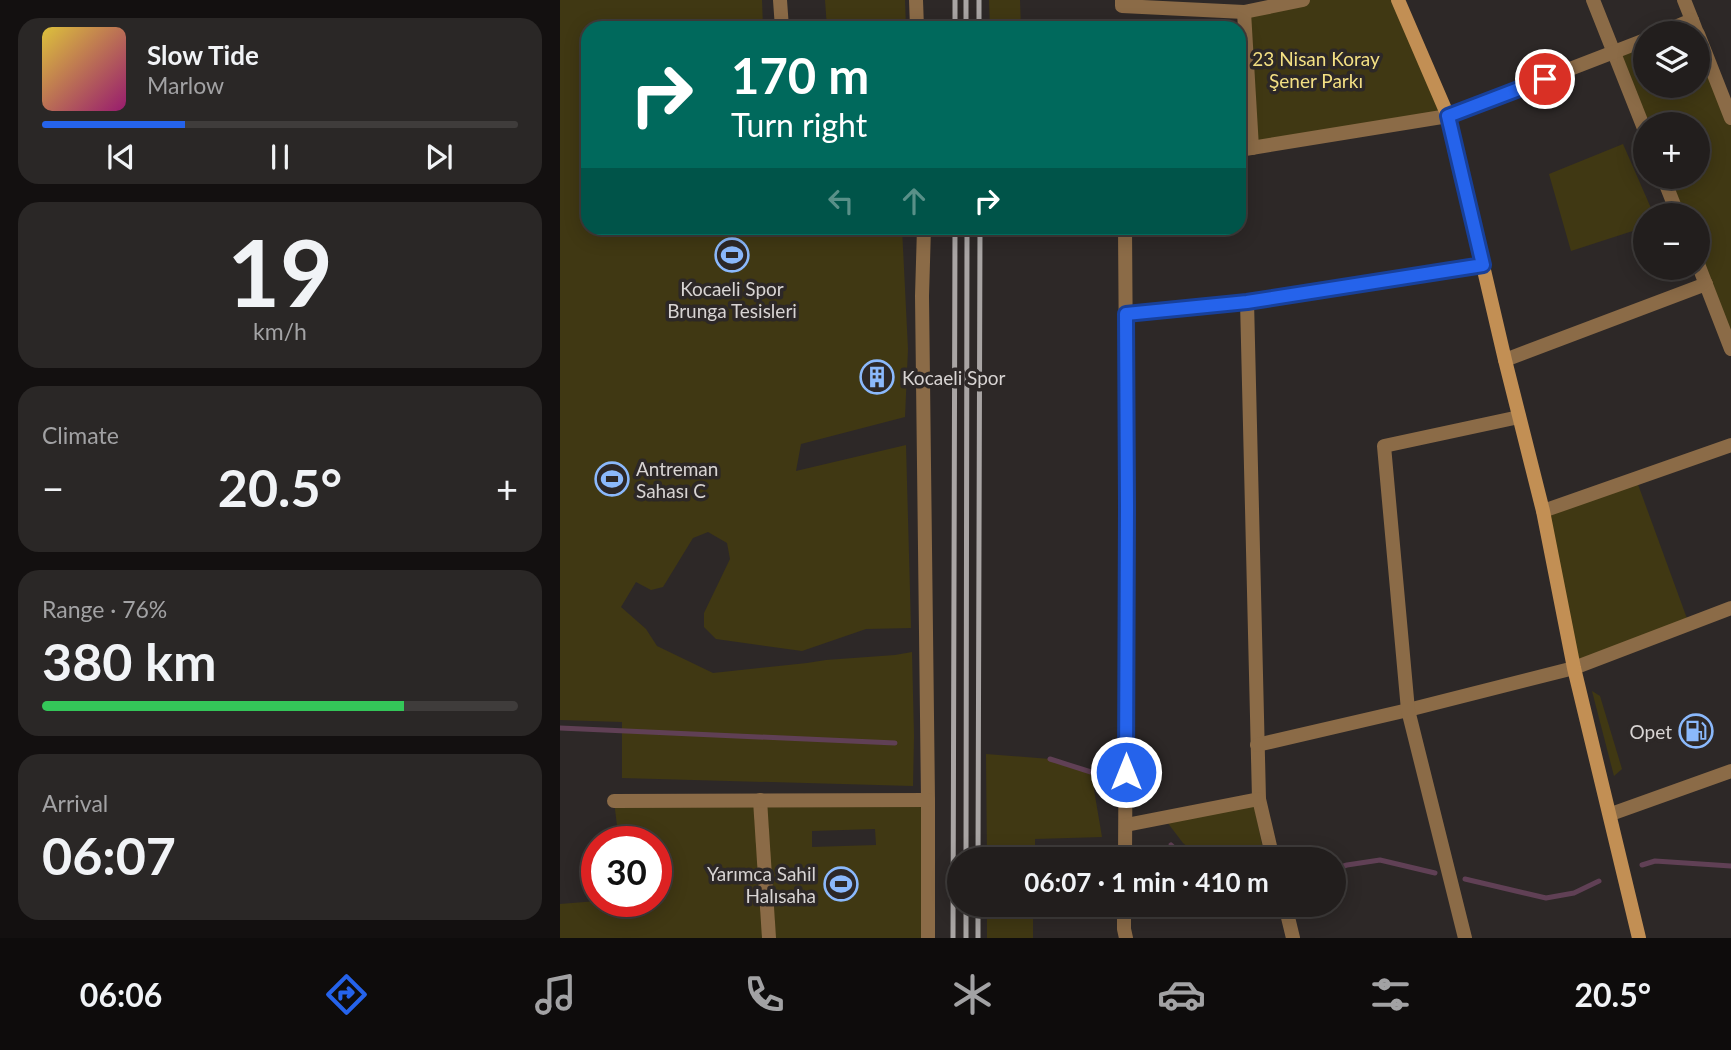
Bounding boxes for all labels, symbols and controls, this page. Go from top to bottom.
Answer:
map controls [1633,21,1710,280]
button: layers [1633,21,1710,98]
text: Slow Tide [147,39,259,71]
text: 170 m [731,46,869,104]
park label: 23 Nisan Koray Şener Parkı [1252,47,1380,92]
icon: right [616,49,707,140]
pin [1515,49,1575,109]
icon: arrive [1526,60,1564,98]
text: Marlow [147,71,224,99]
text: Turn right [731,105,867,144]
button: + [1633,112,1710,189]
icon: previous [102,138,140,176]
icon: pause [261,138,299,176]
icon: next [420,138,458,176]
icon: left [822,182,860,220]
icon: ahead [895,182,933,220]
icon: right [968,182,1006,220]
button: − [1633,203,1710,280]
text: 19 [227,217,333,326]
sports icon: Kocaeli Spor Brunga Tesisleri [713,236,751,274]
place label: Kocaeli Spor Brunga Tesisleri [667,277,797,322]
text: km/h [253,317,307,345]
building icon: Kocaeli Spor [858,358,896,396]
place label: Kocaeli Spor [902,366,1006,389]
text: Climate [42,421,119,449]
text: 20.5° [218,456,342,518]
place label: Antreman Sahası C [636,457,718,502]
sports icon: Antreman Sahası C [593,460,631,498]
text: − [42,465,64,511]
text: + [496,465,518,511]
text: Range · 76% [42,595,167,623]
text: 380 km [42,630,216,692]
fuel station icon: Opet [1677,712,1715,750]
place label: Opet [1630,720,1672,743]
position arrow [1089,735,1163,809]
text: Arrival [42,789,108,817]
text: 06:07 [42,824,176,886]
speed limit sign: 30 [581,826,672,917]
place label: Yarımca Sahil Halısaha [707,862,816,907]
sports icon: Yarımca Sahil Halısaha [822,865,860,903]
text: 06:07 · 1 min · 410 m [1024,866,1269,898]
icon: directions [322,970,371,1019]
icon: music [531,970,580,1019]
icon: phone [740,970,789,1019]
icon: climate [948,970,997,1019]
icon: car [1157,970,1206,1019]
icon: filters [1366,970,1415,1019]
text: 06:06 [80,975,162,1014]
text: 20.5° [1574,975,1651,1014]

